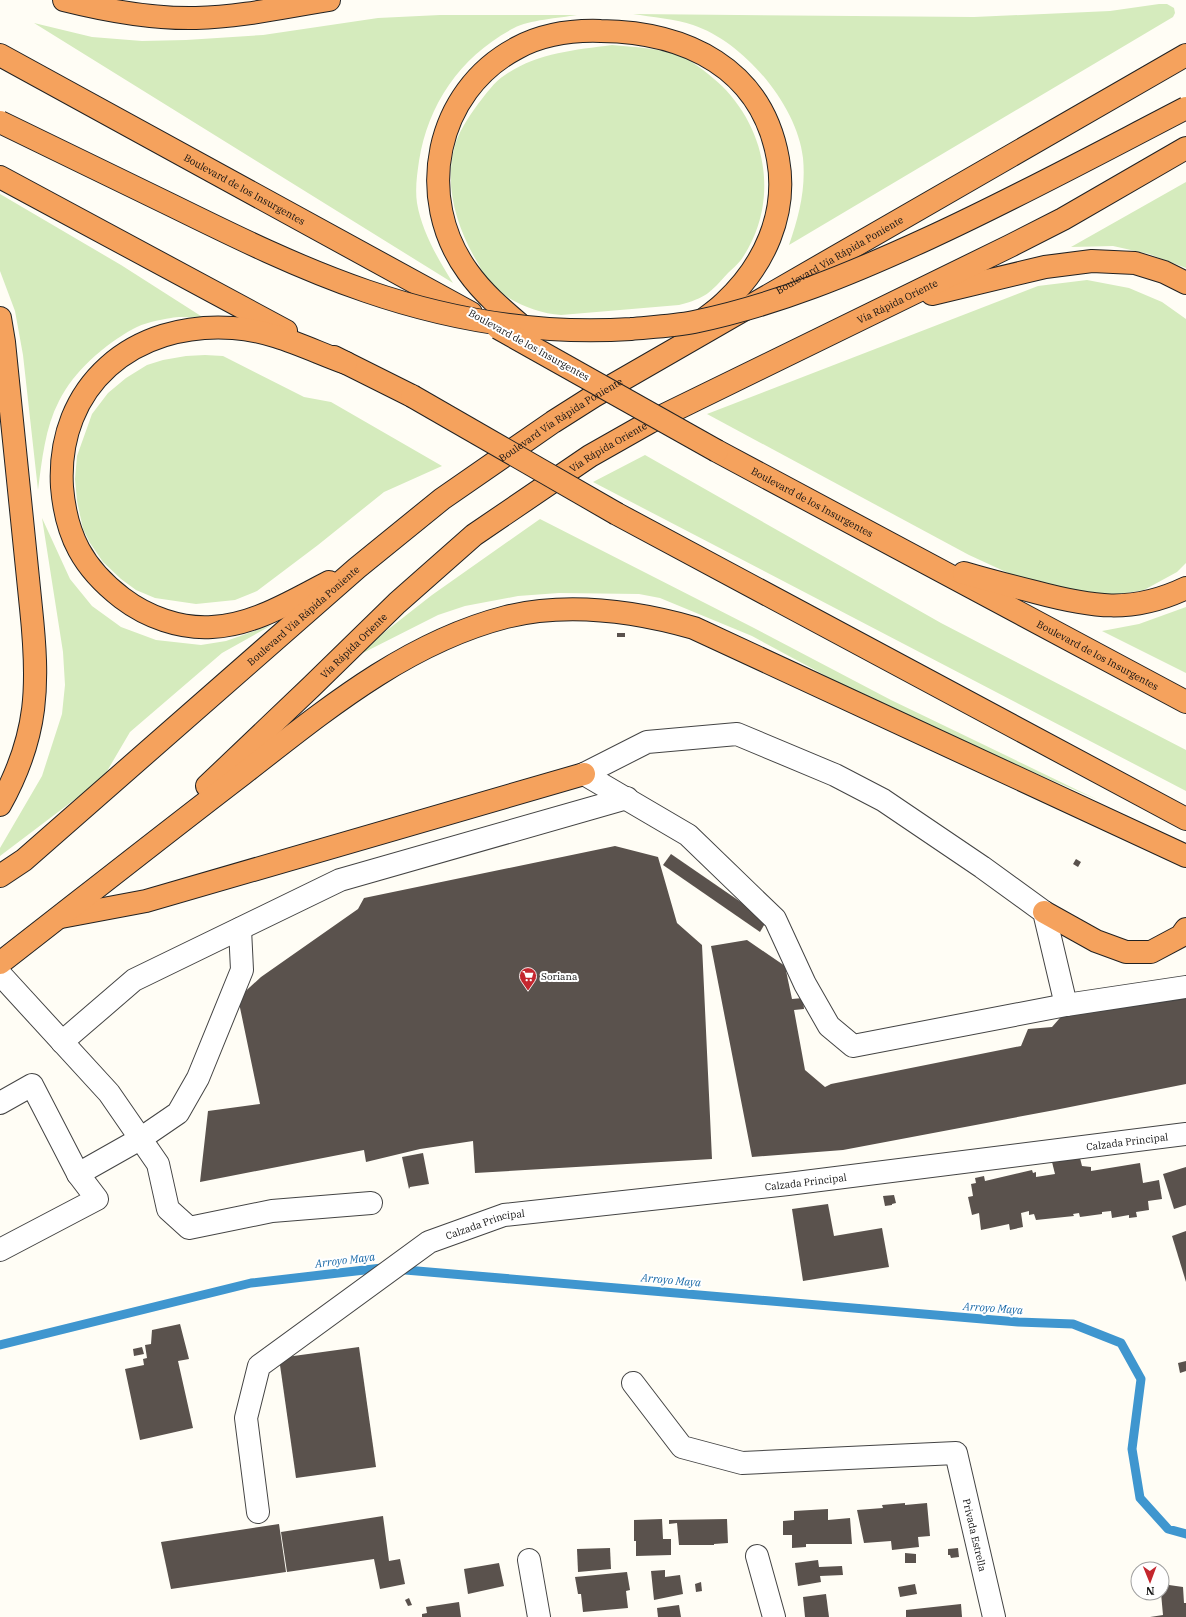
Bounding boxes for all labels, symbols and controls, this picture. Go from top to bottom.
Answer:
street label: Boulevard de los Insurgentes [182,151,308,228]
street label: Boulevard Vía Rápida Poniente [773,213,905,297]
street label: Vía Rápida Oriente [855,276,940,326]
street label: Boulevard de los Insurgentes [466,306,592,384]
street label: Boulevard Vía Rápida Poniente [496,375,625,464]
street label: Vía Rápida Oriente [567,419,649,475]
street label: Boulevard de los Insurgentes [749,464,876,540]
street label: Boulevard Vía Rápida Poniente [244,563,362,668]
street label: Vía Rápida Oriente [317,610,390,681]
street label: Boulevard de los Insurgentes [1035,617,1161,693]
supermarket icon: Soriana [518,966,538,991]
place label: Soriana [541,970,578,983]
street label: Calzada Principal [1085,1130,1169,1153]
street label: Calzada Principal [764,1170,847,1193]
street label: Calzada Principal [444,1206,525,1242]
water label: Arroyo Maya [313,1249,376,1271]
water label: Arroyo Maya [639,1270,702,1290]
water label: Arroyo Maya [961,1299,1024,1317]
street label: Privada Estrella [960,1497,990,1573]
north arrow [1130,1561,1170,1601]
text: N [1145,1584,1155,1598]

